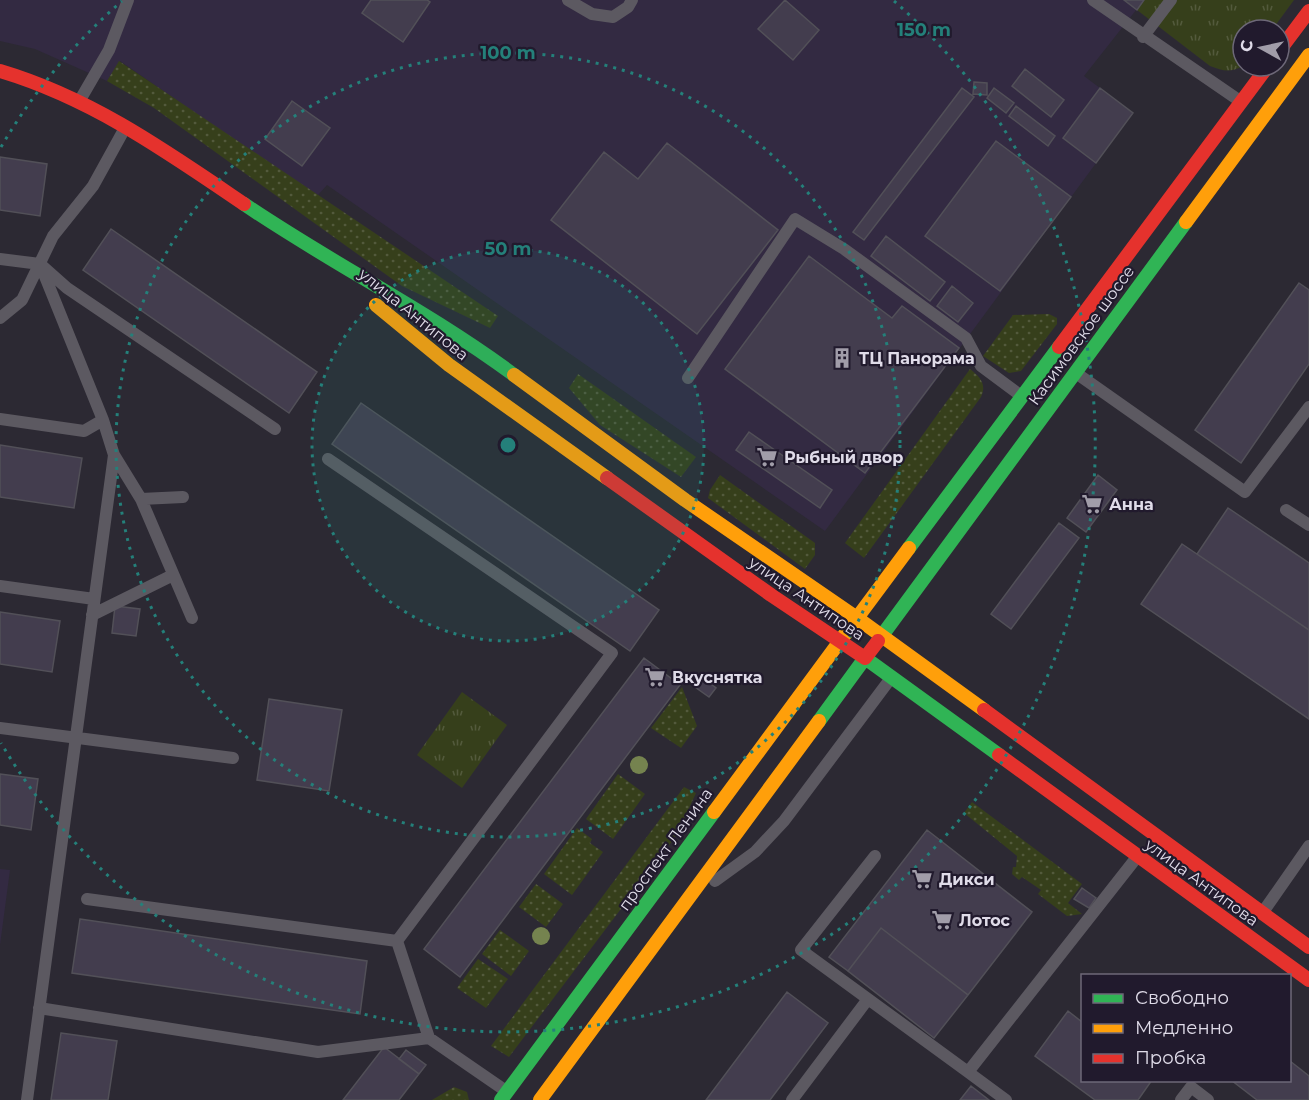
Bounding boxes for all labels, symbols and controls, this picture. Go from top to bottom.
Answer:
north arrow [1231,18,1291,78]
text: 150 m [897,19,951,41]
text: С [1236,39,1257,53]
text: 100 m [480,42,536,64]
text: 50 m [485,238,531,260]
street label: Касимовское шоссе [1024,262,1138,409]
street label: улица Антипова [354,264,472,364]
building icon: ТЦ Панорама [830,346,854,370]
place label: ТЦ Панорама [859,349,975,368]
centre of rings [498,435,518,455]
supermarket icon: Рыбный двор [755,445,779,469]
place label: Рыбный двор [784,448,903,467]
supermarket icon: Анна [1080,492,1104,516]
place label: Анна [1109,495,1154,514]
street label: улица Антипова [744,552,868,644]
supermarket icon: Вкуснятка [643,665,667,689]
place label: Вкуснятка [672,668,762,687]
street label: проспект Ленина [615,784,716,914]
street label: улица Антипова [1141,834,1262,930]
supermarket icon: Дикси [910,867,934,891]
place label: Дикси [939,870,995,889]
supermarket icon: Лотос [930,908,954,932]
place label: Лотос [959,911,1011,930]
legend [1081,974,1291,1082]
text: Свободно [1135,987,1229,1009]
text: Медленно [1135,1017,1233,1039]
text: Пробка [1135,1047,1206,1069]

